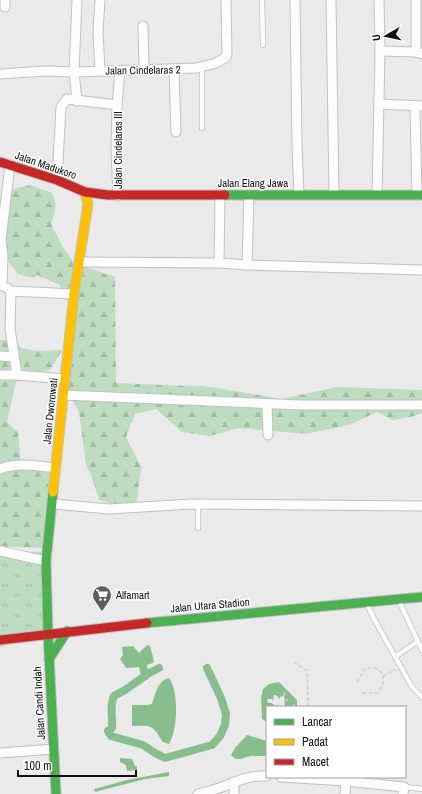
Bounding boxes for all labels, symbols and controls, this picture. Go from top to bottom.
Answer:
north arrow [366,16,406,56]
text: U [369,33,384,42]
street label: Jalan Cindelaras 2 [105,62,181,78]
street label: Jalan Cindelaras III [111,111,125,189]
street label: Jalan Madukoro [13,148,79,182]
street label: Jalan Elang Jawa [218,176,288,190]
street label: Jalan Dworowati [40,377,60,445]
supermarket icon: Alfamart [91,584,113,612]
place label: Alfamart [115,588,150,602]
street label: Jalan Utara Stadion [170,595,250,615]
street label: Jalan Candi Indah [30,666,48,740]
legend [266,706,406,778]
text: Lancar [302,714,333,730]
text: Padat [302,734,328,750]
scale bar [18,752,136,778]
text: Macet [302,754,329,770]
text: 100 m [24,758,51,774]

